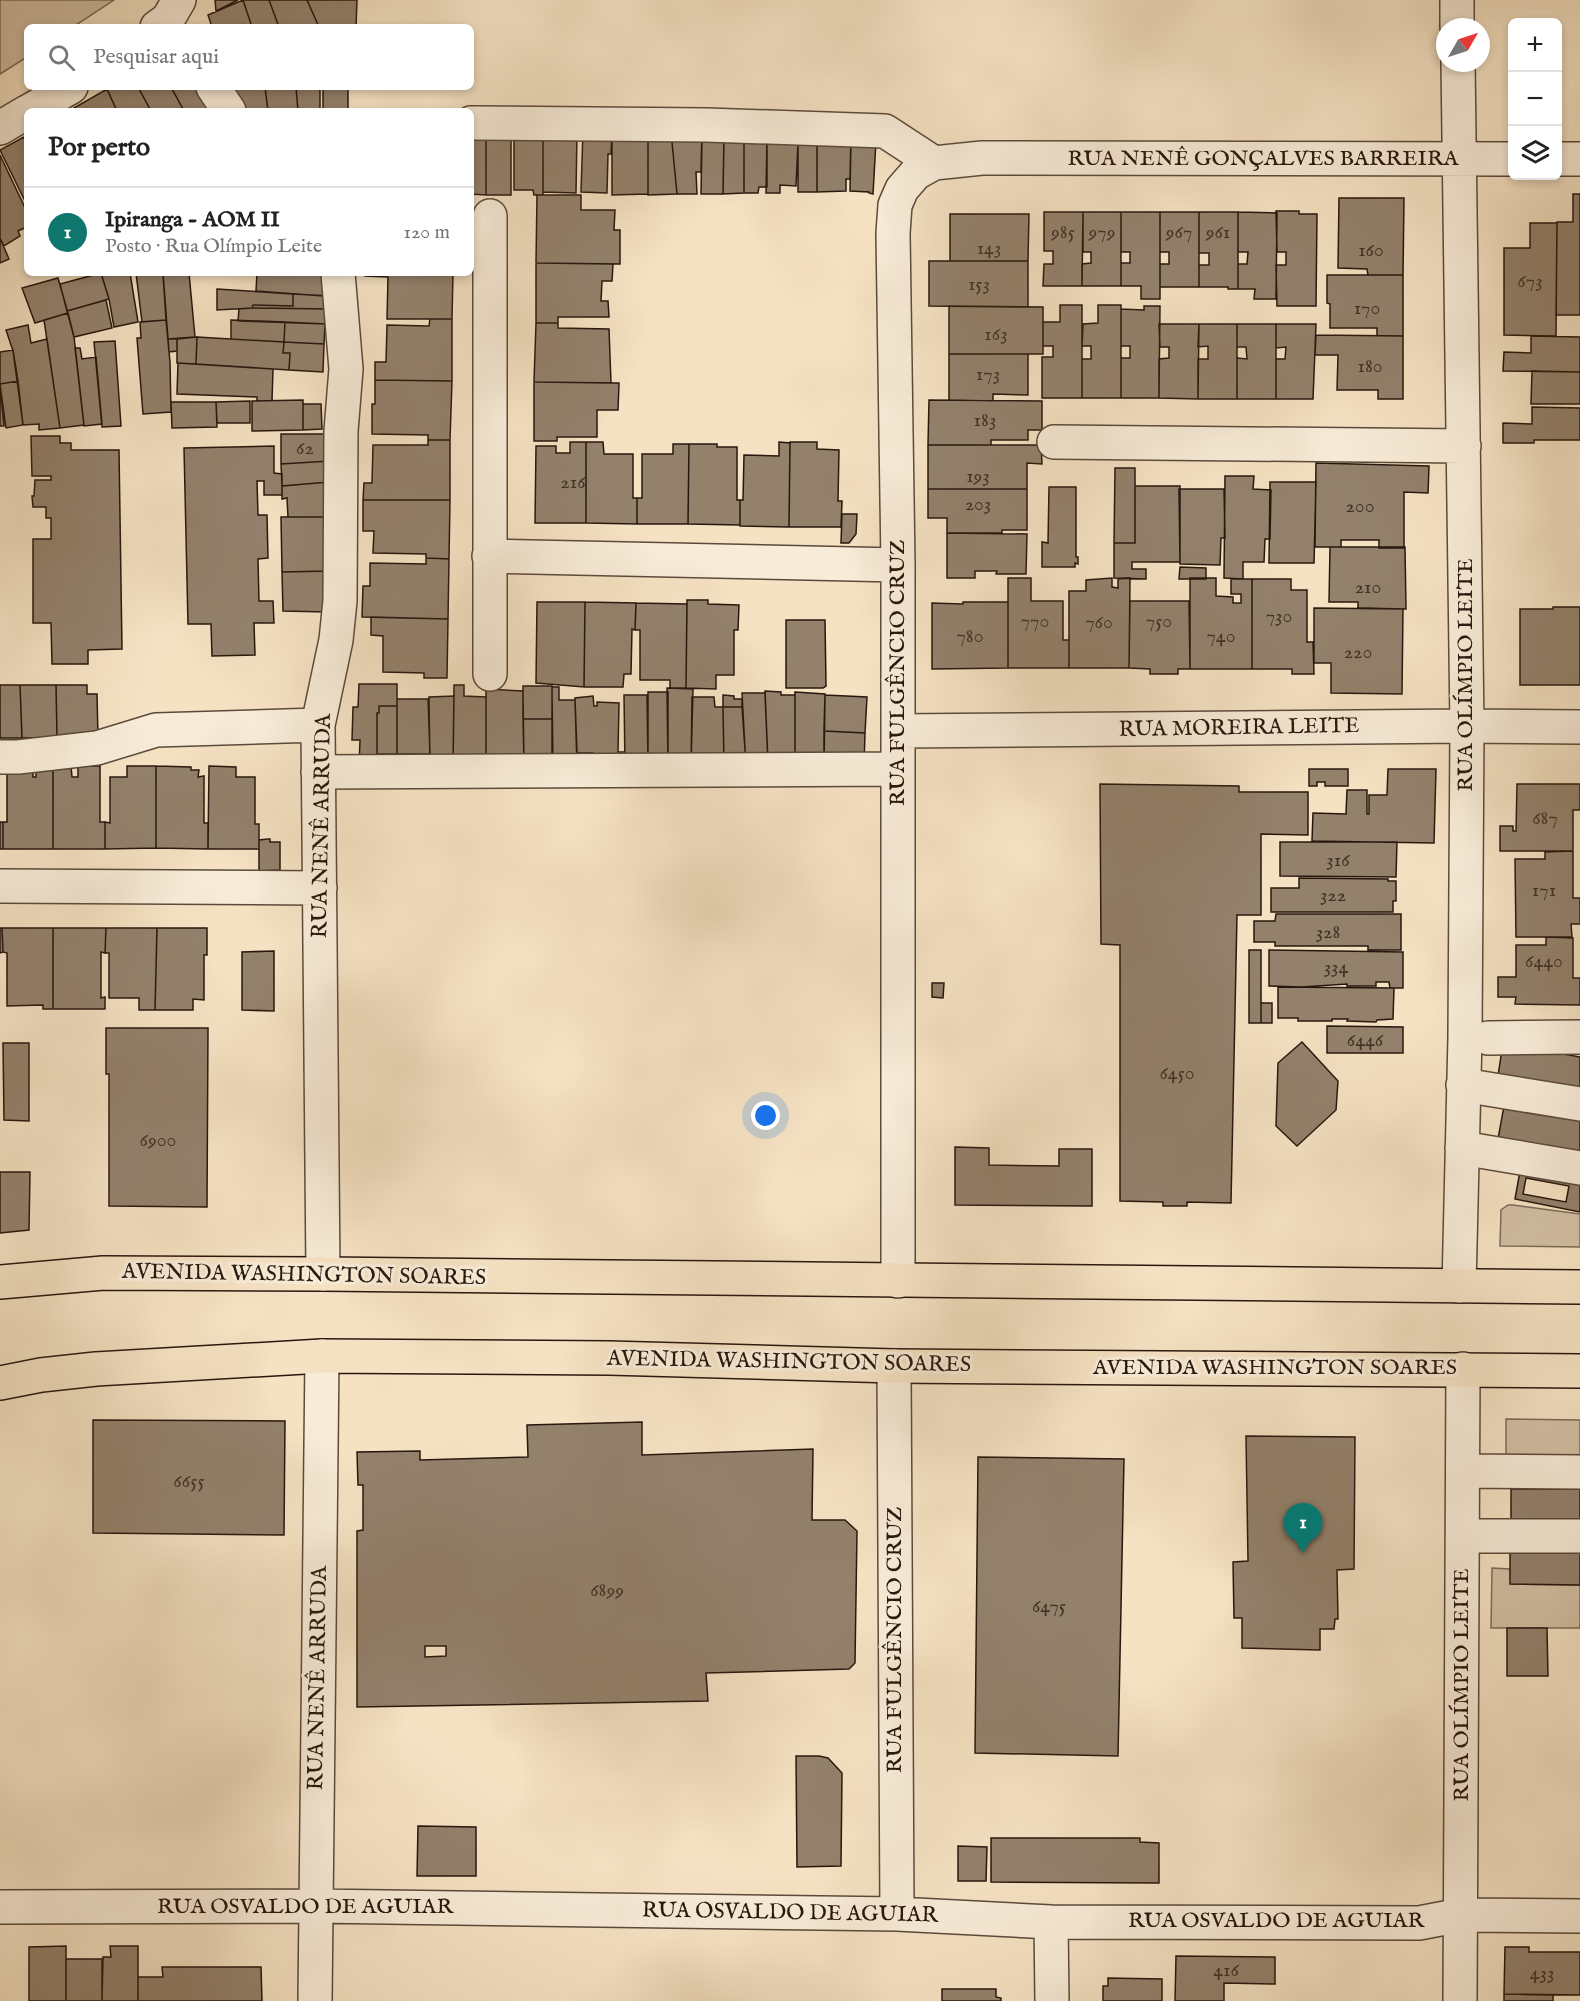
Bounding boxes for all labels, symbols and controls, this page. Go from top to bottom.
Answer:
north arrow [1436,18,1490,72]
map controls [1508,18,1562,180]
button: + [1508,18,1562,72]
search box [24,24,474,90]
icon: search [45,41,78,74]
text: Pesquisar aqui [93,43,219,71]
button: − [1508,72,1562,126]
button: layers [1508,126,1562,180]
text: Por perto [48,131,150,164]
street label: RUA NENÊ GONÇALVES BARREIRA [1068,145,1460,173]
text: Ipiranga - AOM II [105,206,280,234]
text: 1 [64,220,71,245]
text: 120 m [404,220,450,245]
house number: 985 [1050,220,1075,245]
house number: 979 [1088,220,1115,245]
house number: 967 [1165,220,1192,245]
house number: 961 [1205,220,1230,245]
text: Posto · Rua Olímpio Leite [105,234,322,259]
house number: 143 [977,236,1001,261]
house number: 160 [1358,238,1384,263]
house number: 673 [1517,269,1543,294]
house number: 153 [968,272,990,297]
house number: 170 [1354,296,1380,321]
house number: 163 [984,322,1008,347]
house number: 180 [1357,354,1383,379]
house number: 173 [976,362,1000,387]
house number: 183 [974,408,996,433]
house number: 62 [296,436,314,461]
house number: 193 [966,464,990,489]
house number: 216 [560,470,586,495]
house number: 203 [965,492,991,517]
house number: 200 [1345,494,1375,519]
street label: RUA FULGÊNCIO CRUZ [884,540,912,806]
street label: RUA OLÍMPIO LEITE [1452,558,1480,792]
house number: 210 [1355,575,1381,600]
house number: 730 [1266,604,1292,629]
house number: 770 [1021,609,1049,634]
house number: 750 [1146,609,1172,634]
house number: 760 [1085,610,1113,635]
house number: 780 [956,624,984,649]
house number: 740 [1207,624,1235,649]
house number: 220 [1344,640,1372,665]
street label: RUA NENÊ ARRUDA [306,712,338,939]
street label: RUA MOREIRA LEITE [1118,712,1360,744]
house number: 687 [1532,806,1558,831]
house number: 316 [1326,848,1350,873]
house number: 171 [1532,878,1556,903]
house number: 322 [1320,883,1346,908]
house number: 328 [1316,920,1340,945]
house number: 6440 [1525,949,1563,974]
house number: 334 [1324,955,1349,980]
house number: 6446 [1347,1028,1384,1053]
house number: 6450 [1159,1061,1195,1086]
your location [751,1101,780,1130]
house number: 6900 [140,1128,176,1153]
street label: AVENIDA WASHINGTON SOARES [121,1258,486,1292]
street label: AVENIDA WASHINGTON SOARES [606,1345,971,1379]
street label: AVENIDA WASHINGTON SOARES [1092,1354,1457,1382]
house number: 6655 [173,1469,205,1494]
pin: 1 [1284,1504,1322,1553]
street label: RUA FULGÊNCIO CRUZ [881,1507,909,1773]
street label: RUA NENÊ ARRUDA [302,1564,334,1791]
street label: RUA OLÍMPIO LEITE [1448,1568,1476,1802]
house number: 6899 [590,1578,624,1603]
house number: 6475 [1032,1594,1066,1619]
street label: RUA OSVALDO DE AGUIAR [157,1893,454,1921]
street label: RUA OSVALDO DE AGUIAR [642,1896,940,1930]
street label: RUA OSVALDO DE AGUIAR [1128,1907,1425,1935]
house number: 416 [1213,1958,1239,1983]
house number: 433 [1530,1961,1554,1986]

